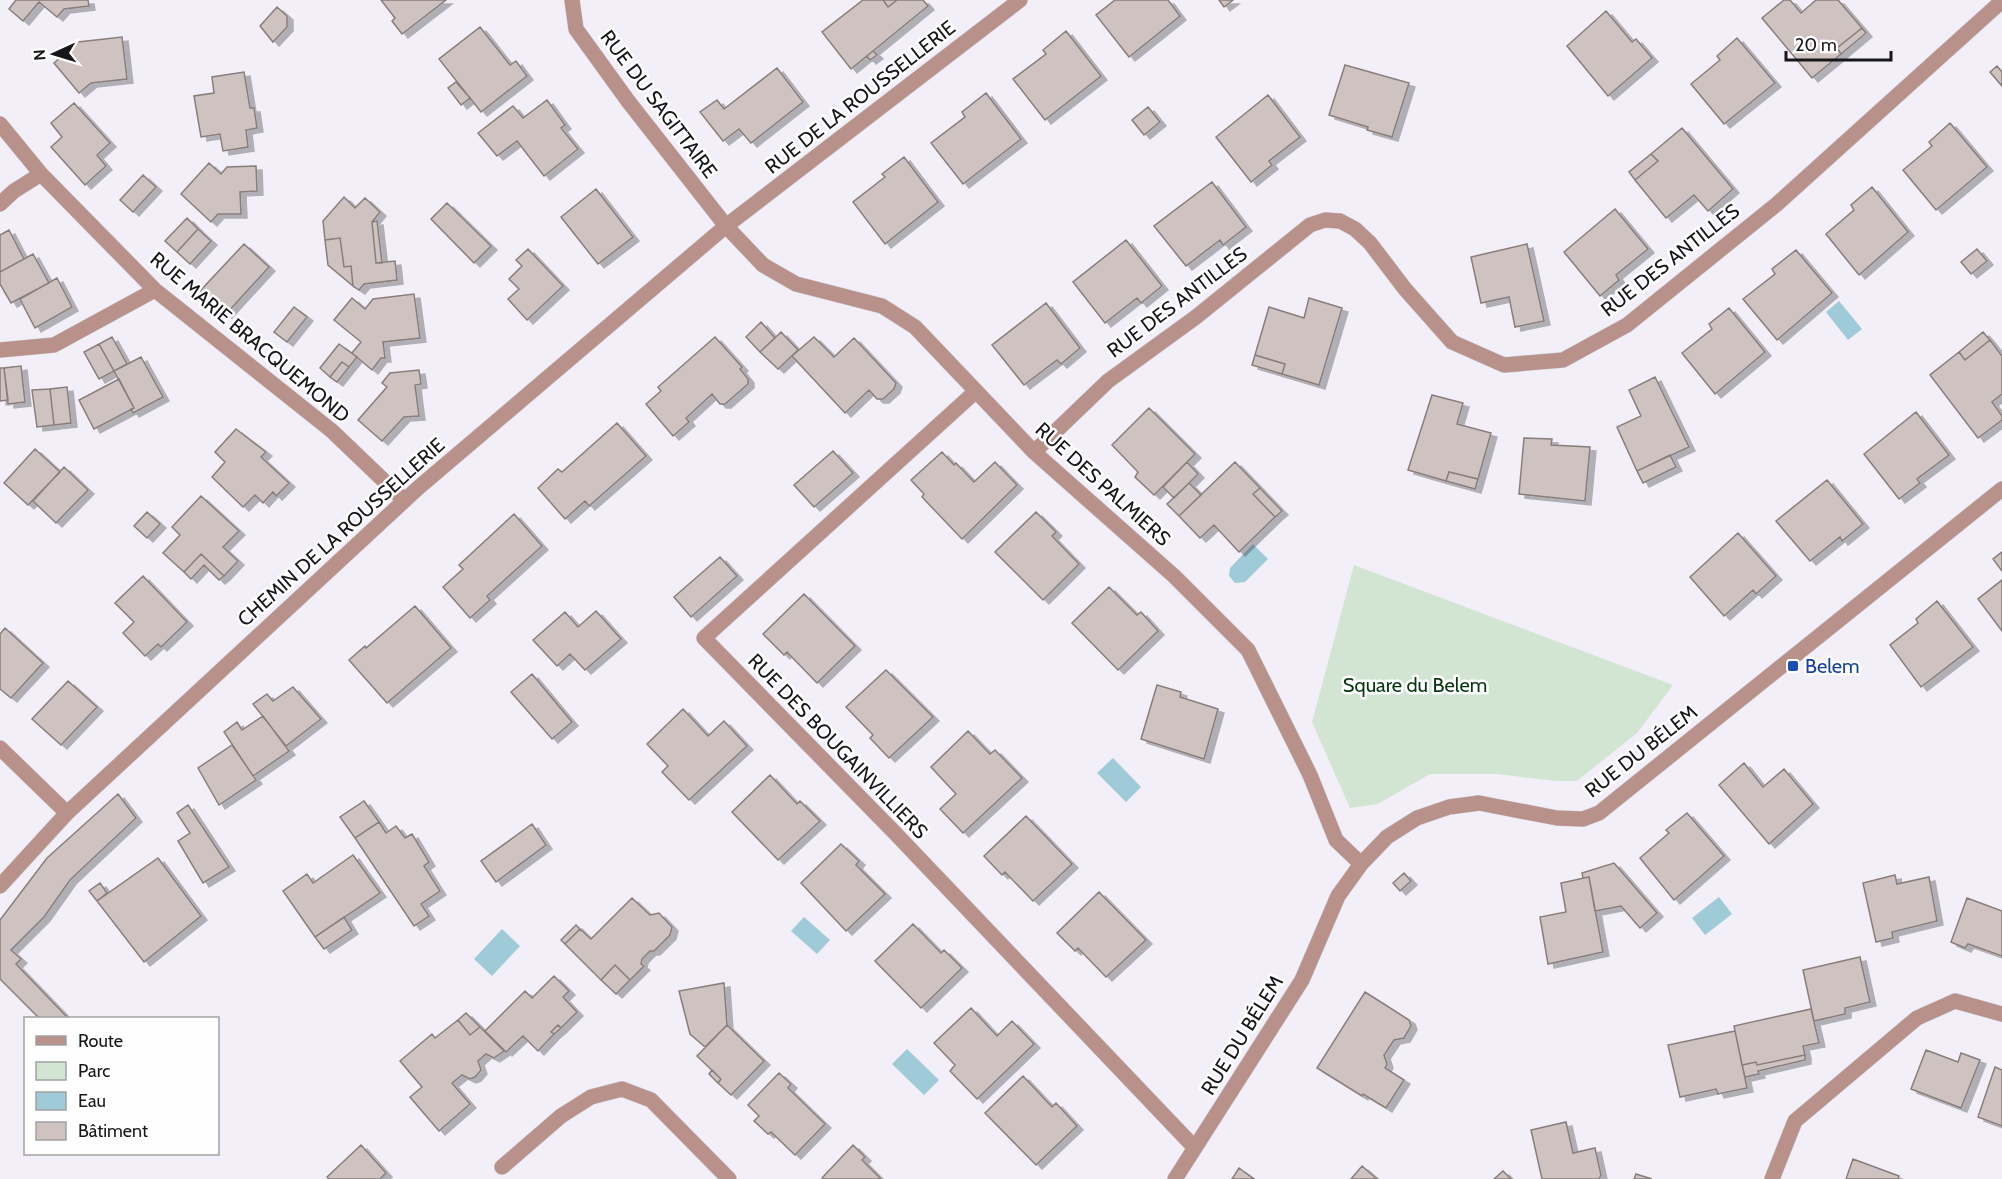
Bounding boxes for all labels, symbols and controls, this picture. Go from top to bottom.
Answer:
street label: RUE DE LA ROUSSELLERIE [760,15,960,179]
north arrow [24,24,84,84]
scale bar [1786,24,1891,62]
street label: RUE DU SAGITTAIRE [596,25,722,183]
text: 20 m [1795,34,1837,56]
text: N [30,49,49,61]
street label: RUE DES ANTILLES [1596,198,1744,321]
street label: RUE DES ANTILLES [1102,241,1252,362]
street label: RUE MARIE BRACQUEMOND [146,247,354,427]
street label: RUE DES PALMIERS [1031,417,1176,551]
street label: CHEMIN DE LA ROUSSELLERIE [233,433,449,631]
street label: RUE DES BOUGAINVILLIERS [743,648,933,844]
place label: Belem [1805,654,1860,678]
marker: Belem [1786,659,1800,673]
park label: Square du Belem [1343,673,1487,697]
street label: RUE DU BÉLEM [1580,700,1702,802]
street label: RUE DU BÉLEM [1196,971,1288,1099]
legend [24,1017,219,1155]
text: Route [78,1030,123,1052]
text: Parc [78,1060,110,1082]
text: Eau [78,1090,106,1112]
text: Bâtiment [78,1120,148,1142]

